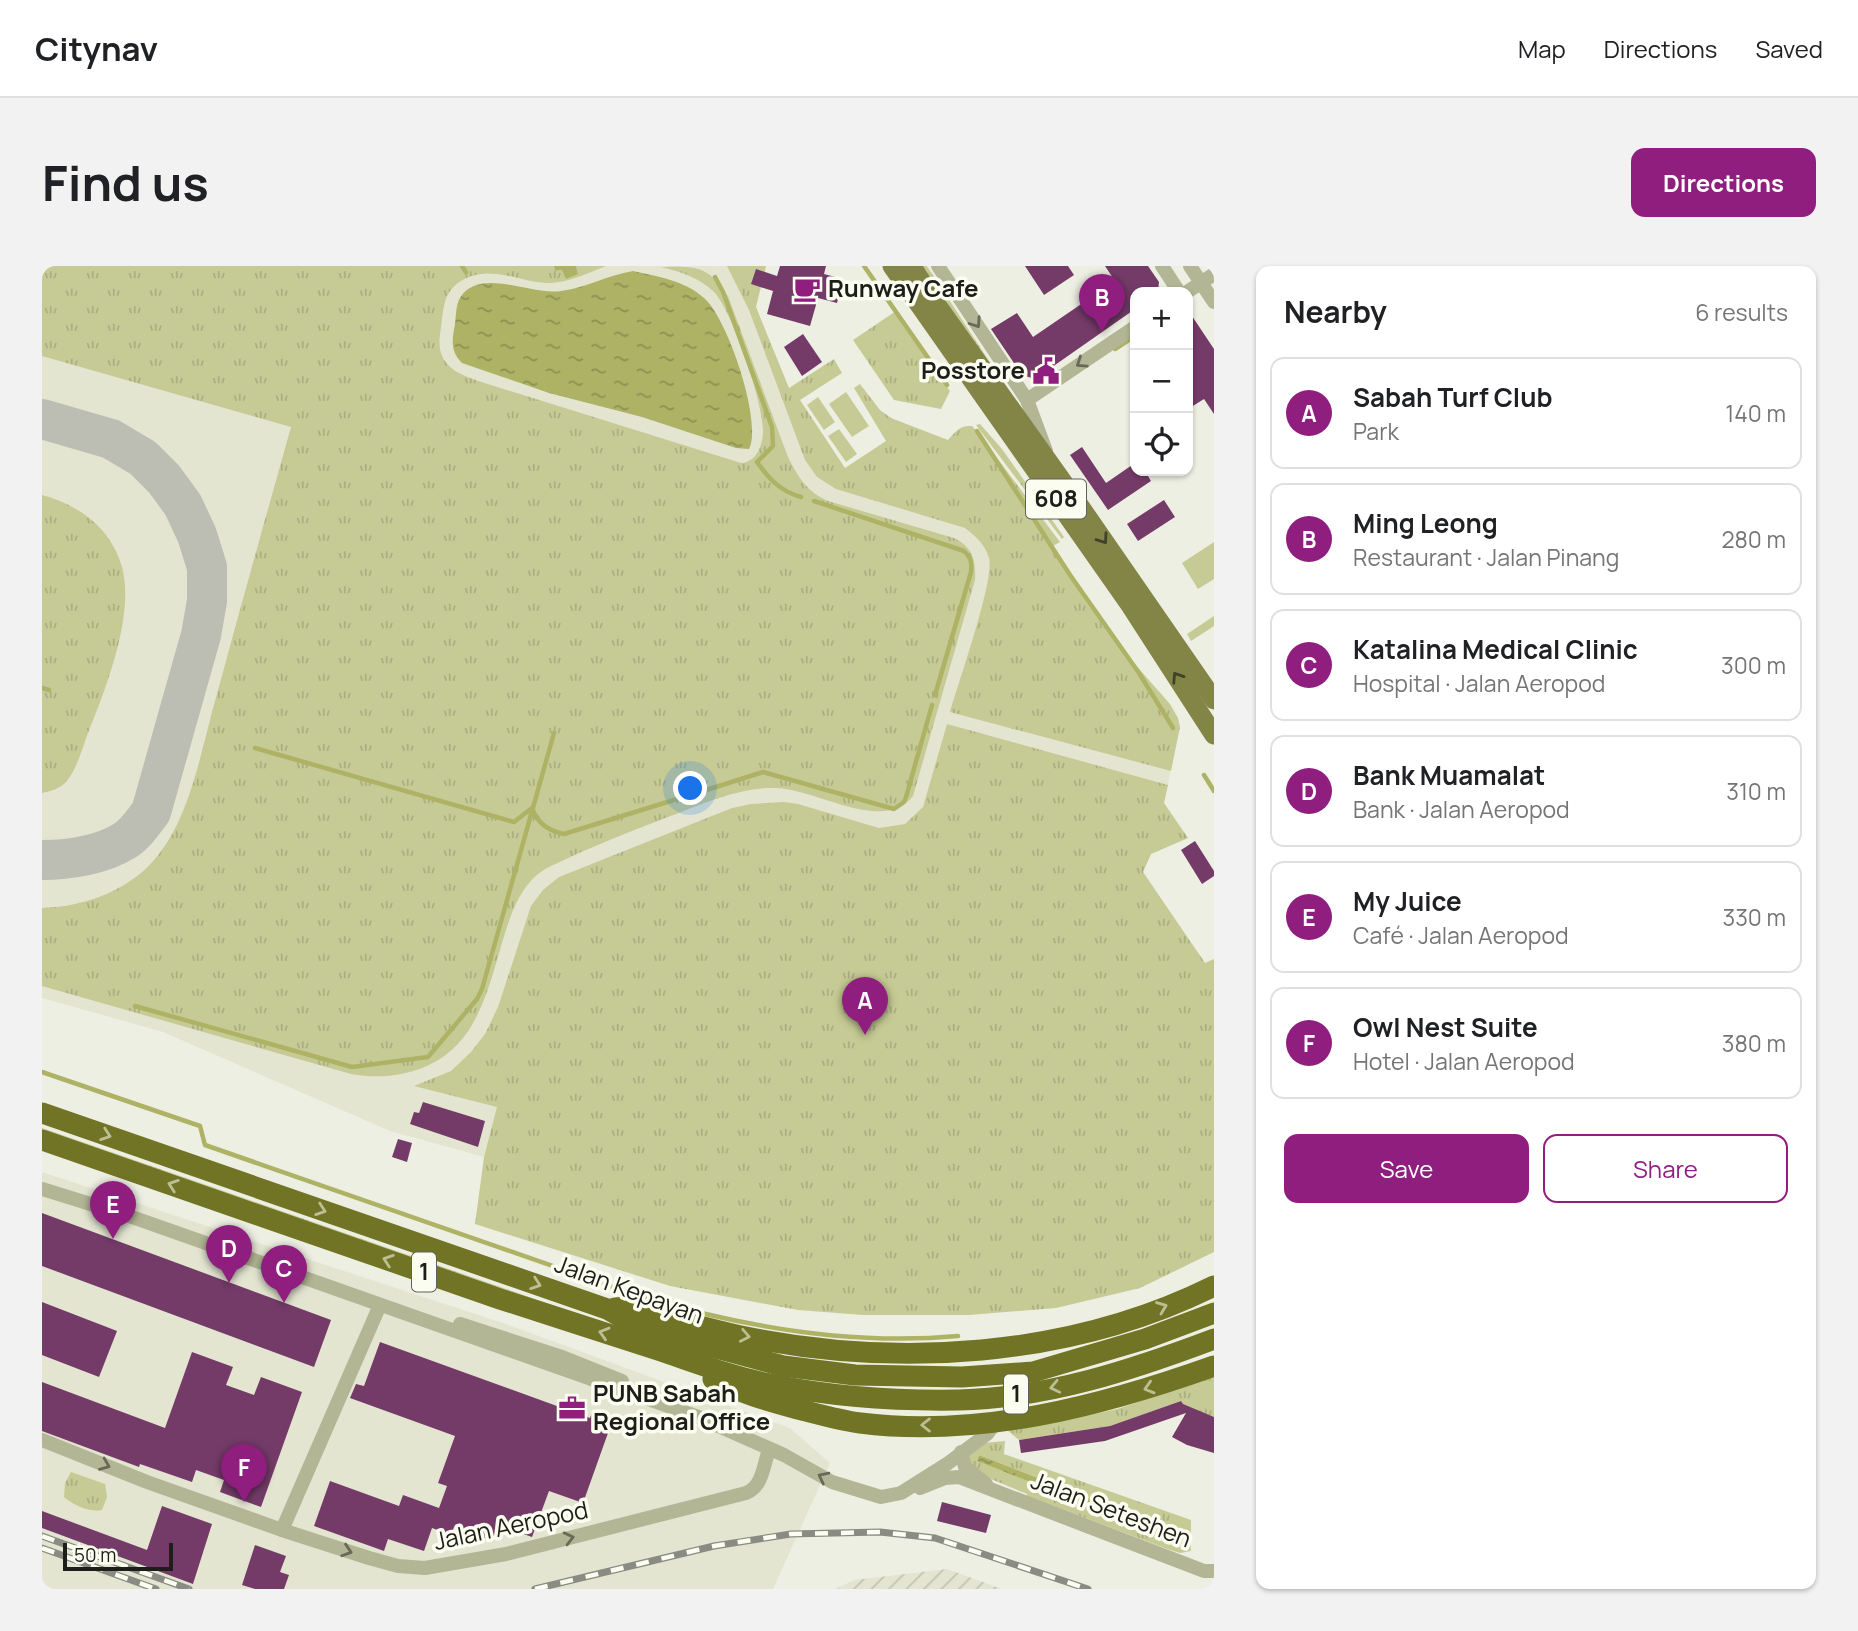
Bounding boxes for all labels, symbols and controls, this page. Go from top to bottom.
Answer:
text: Citynav [35,26,158,71]
text: Map [1518,32,1566,65]
text: Directions [1604,32,1717,65]
text: Saved [1755,32,1823,65]
button: Directions [1631,148,1816,217]
text: Find us [42,149,209,216]
place label: Runway Cafe [828,271,978,304]
cafe icon: Runway Cafe [792,274,822,304]
pin: B [1079,274,1125,332]
map controls [1130,287,1193,476]
button: + [1130,287,1193,350]
text: Nearby [1284,291,1387,332]
text: 6 results [1695,296,1788,328]
one-way arrow [967,315,980,328]
button: − [1130,350,1193,413]
place label: Posstore [921,353,1025,386]
one-way arrow [1076,355,1089,367]
public building icon: Posstore [1031,356,1061,386]
text: Sabah Turf Club [1353,379,1552,415]
text: A [1301,397,1317,429]
text: 140 m [1725,397,1786,429]
button: locate [1130,413,1193,476]
text: Park [1353,415,1399,447]
road number: 608 [1026,480,1086,518]
text: Ming Leong [1353,505,1498,541]
text: B [1302,523,1316,555]
text: 280 m [1721,523,1786,555]
one-way arrow [1095,531,1107,544]
text: Restaurant · Jalan Pinang [1353,541,1619,573]
text: Katalina Medical Clinic [1353,631,1638,667]
text: C [1301,649,1318,681]
text: 300 m [1721,649,1786,681]
text: Hospital · Jalan Aeropod [1353,667,1605,699]
one-way arrow [1173,672,1186,685]
text: Bank Muamalat [1353,757,1545,793]
your location [673,771,707,805]
text: D [1301,775,1317,807]
text: 310 m [1726,775,1786,807]
text: Bank · Jalan Aeropod [1353,793,1570,825]
text: My Juice [1353,883,1462,919]
text: E [1302,901,1316,933]
text: 330 m [1722,901,1786,933]
text: Café · Jalan Aeropod [1353,919,1569,951]
pin: A [842,977,888,1035]
text: Owl Nest Suite [1353,1009,1538,1045]
text: F [1303,1027,1315,1059]
text: 380 m [1722,1027,1786,1059]
text: Hotel · Jalan Aeropod [1353,1045,1575,1077]
one-way arrow [100,1127,112,1141]
button: Save [1284,1134,1529,1203]
button: Share [1543,1134,1788,1203]
one-way arrow [168,1179,180,1193]
pin: E [90,1181,136,1239]
one-way arrow [315,1202,327,1216]
pin: D [206,1225,252,1283]
pin: C [261,1245,307,1303]
street label: Jalan Kepayan [551,1246,708,1331]
road number: 1 [412,1253,436,1292]
one-way arrow [383,1254,395,1268]
one-way arrow [530,1276,542,1290]
one-way arrow [1155,1302,1167,1316]
one-way arrow [598,1327,610,1342]
one-way arrow [739,1328,751,1343]
road number: 1 [1004,1374,1028,1414]
place label: PUNB Sabah Regional Office [593,1376,770,1437]
one-way arrow [1049,1379,1061,1394]
one-way arrow [1144,1379,1156,1394]
office icon: PUNB Sabah Regional Office [557,1393,587,1423]
one-way arrow [920,1417,931,1433]
pin: F [221,1444,267,1502]
one-way arrow [99,1457,111,1471]
street label: Jalan Seteshen [1027,1463,1196,1554]
one-way arrow [818,1472,830,1486]
street label: Jalan Aeropod [431,1492,591,1557]
one-way arrow [563,1532,575,1546]
scale bar [63,1540,173,1572]
text: 50 m [74,1542,116,1568]
one-way arrow [341,1543,353,1558]

